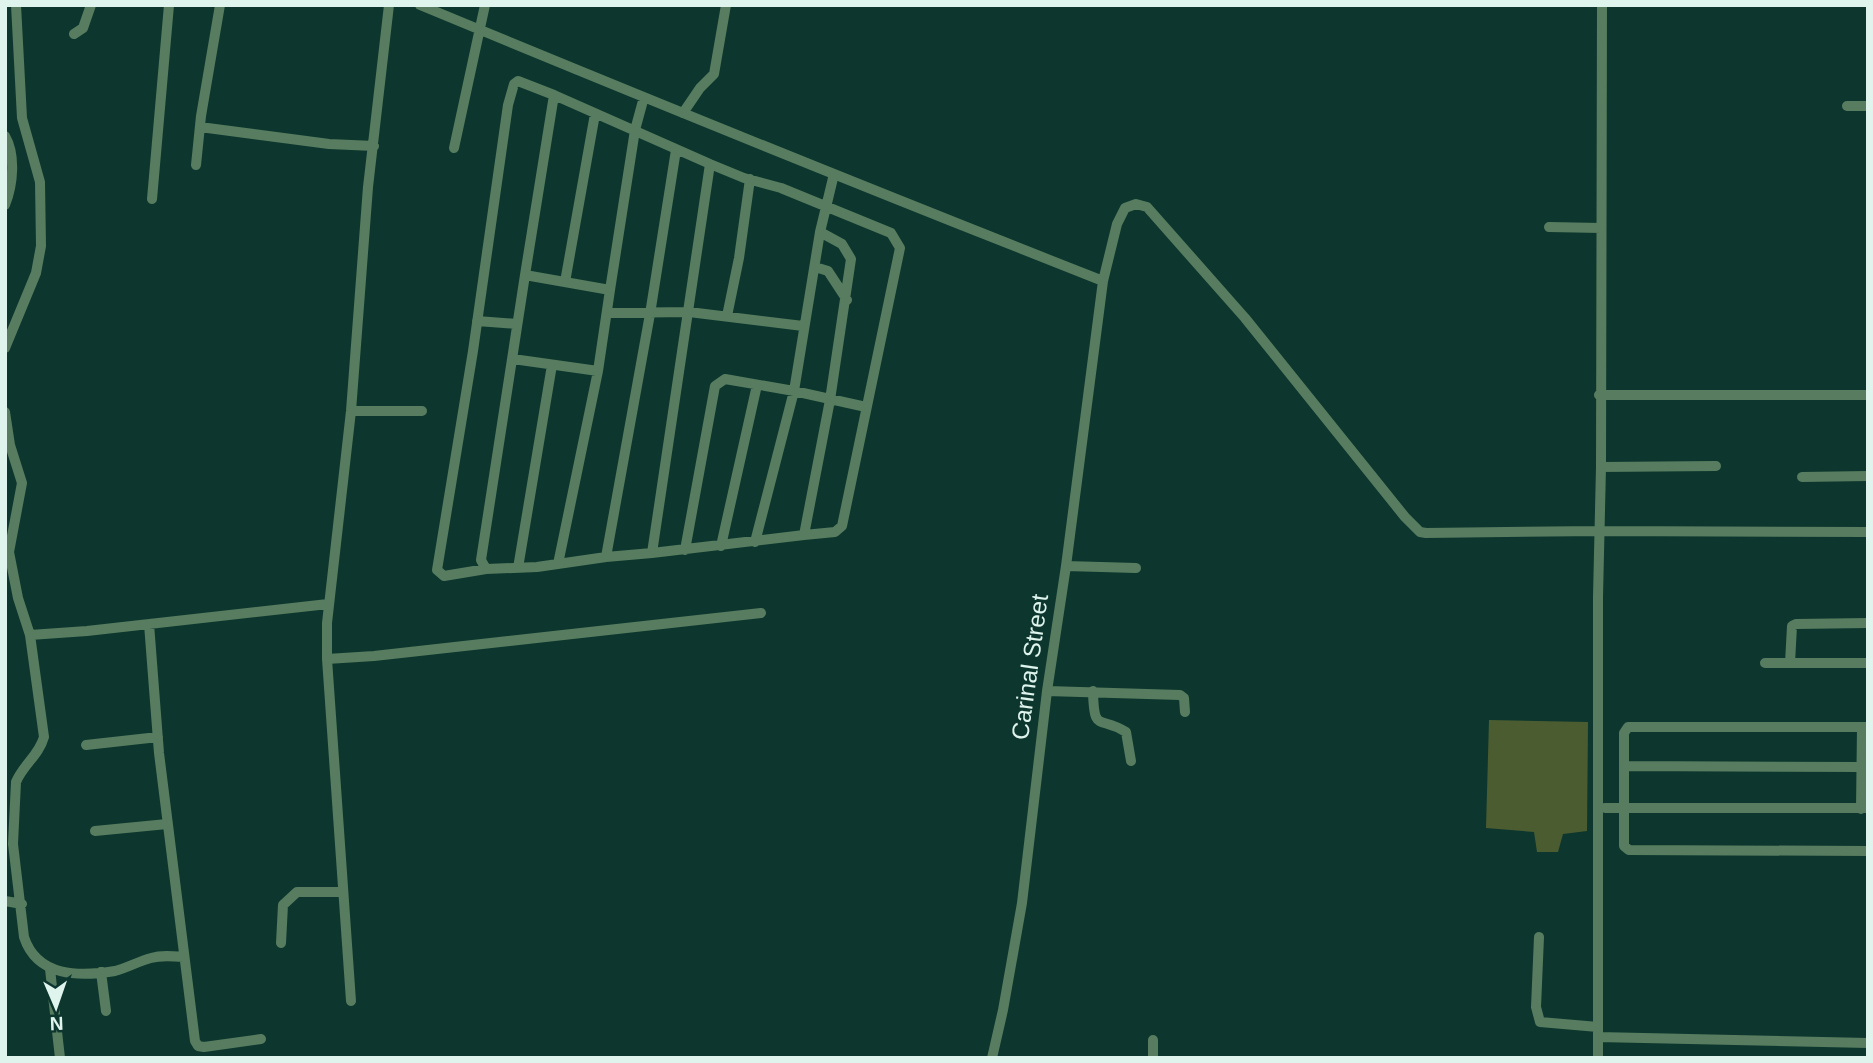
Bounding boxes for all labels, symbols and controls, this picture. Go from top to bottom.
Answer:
street label: Carinal Street [1006,592,1053,741]
north arrow [21,972,91,1042]
text: N [49,1013,64,1034]

